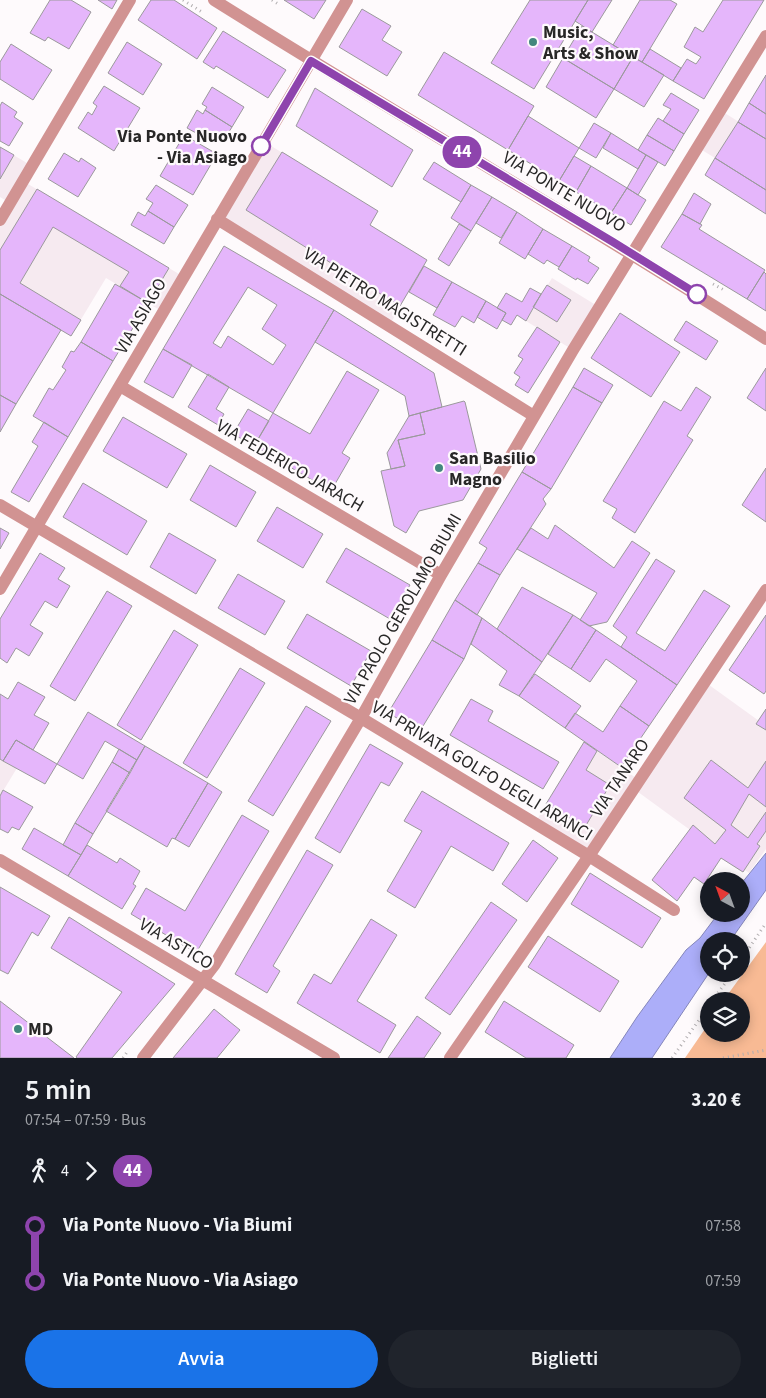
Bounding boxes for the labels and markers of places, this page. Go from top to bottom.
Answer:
place label: Music, Arts & Show [542,20,638,66]
marker: Music, Arts & Show [527,36,539,48]
place label: Via Ponte Nuovo - Via Asiago [117,124,247,170]
marker: Via Ponte Nuovo - Via Asiago [251,136,271,156]
unlabelled marker [687,284,707,304]
place label: San Basilio Magno [449,446,536,492]
marker: San Basilio Magno [433,462,445,474]
place label: MD [28,1017,53,1042]
marker: MD [12,1023,24,1035]

